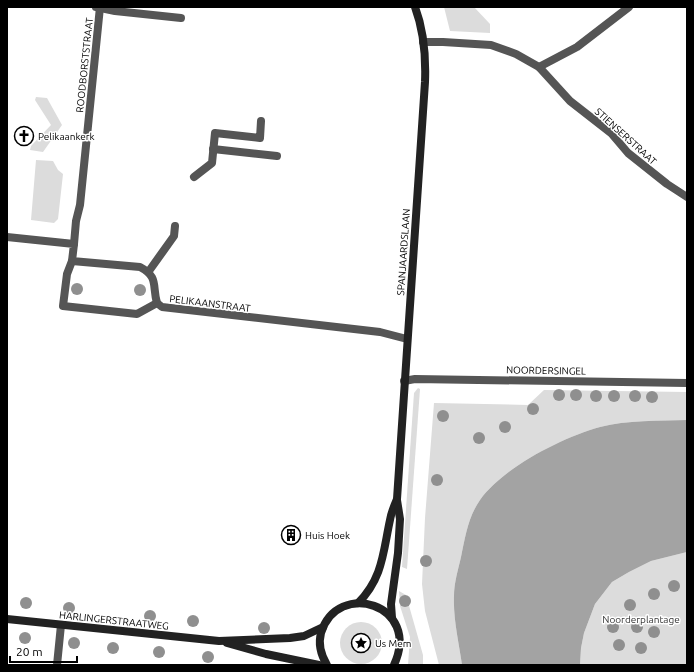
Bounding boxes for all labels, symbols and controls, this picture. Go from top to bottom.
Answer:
street label: ROODBORSTSTRAAT [74,17,95,113]
street label: STIENSERSTRAAT [593,106,659,167]
church icon: Pelikaankerk [13,125,35,147]
place label: Pelikaankerk [38,131,95,142]
street label: SPANJAARDSLAAN [395,208,412,296]
street label: PELIKAANSTRAAT [169,293,252,314]
street label: NOORDERSINGEL [506,364,586,377]
building icon: Huis Hoek [280,524,302,546]
place label: Huis Hoek [305,530,350,541]
street label: HARLINGERSTRAATWEG [59,609,169,632]
park label: Noorderplantage [602,614,680,625]
place icon: Us Mem [350,632,372,654]
scale bar [10,638,77,664]
place label: Us Mem [375,638,411,649]
text: 20 m [16,645,43,658]

